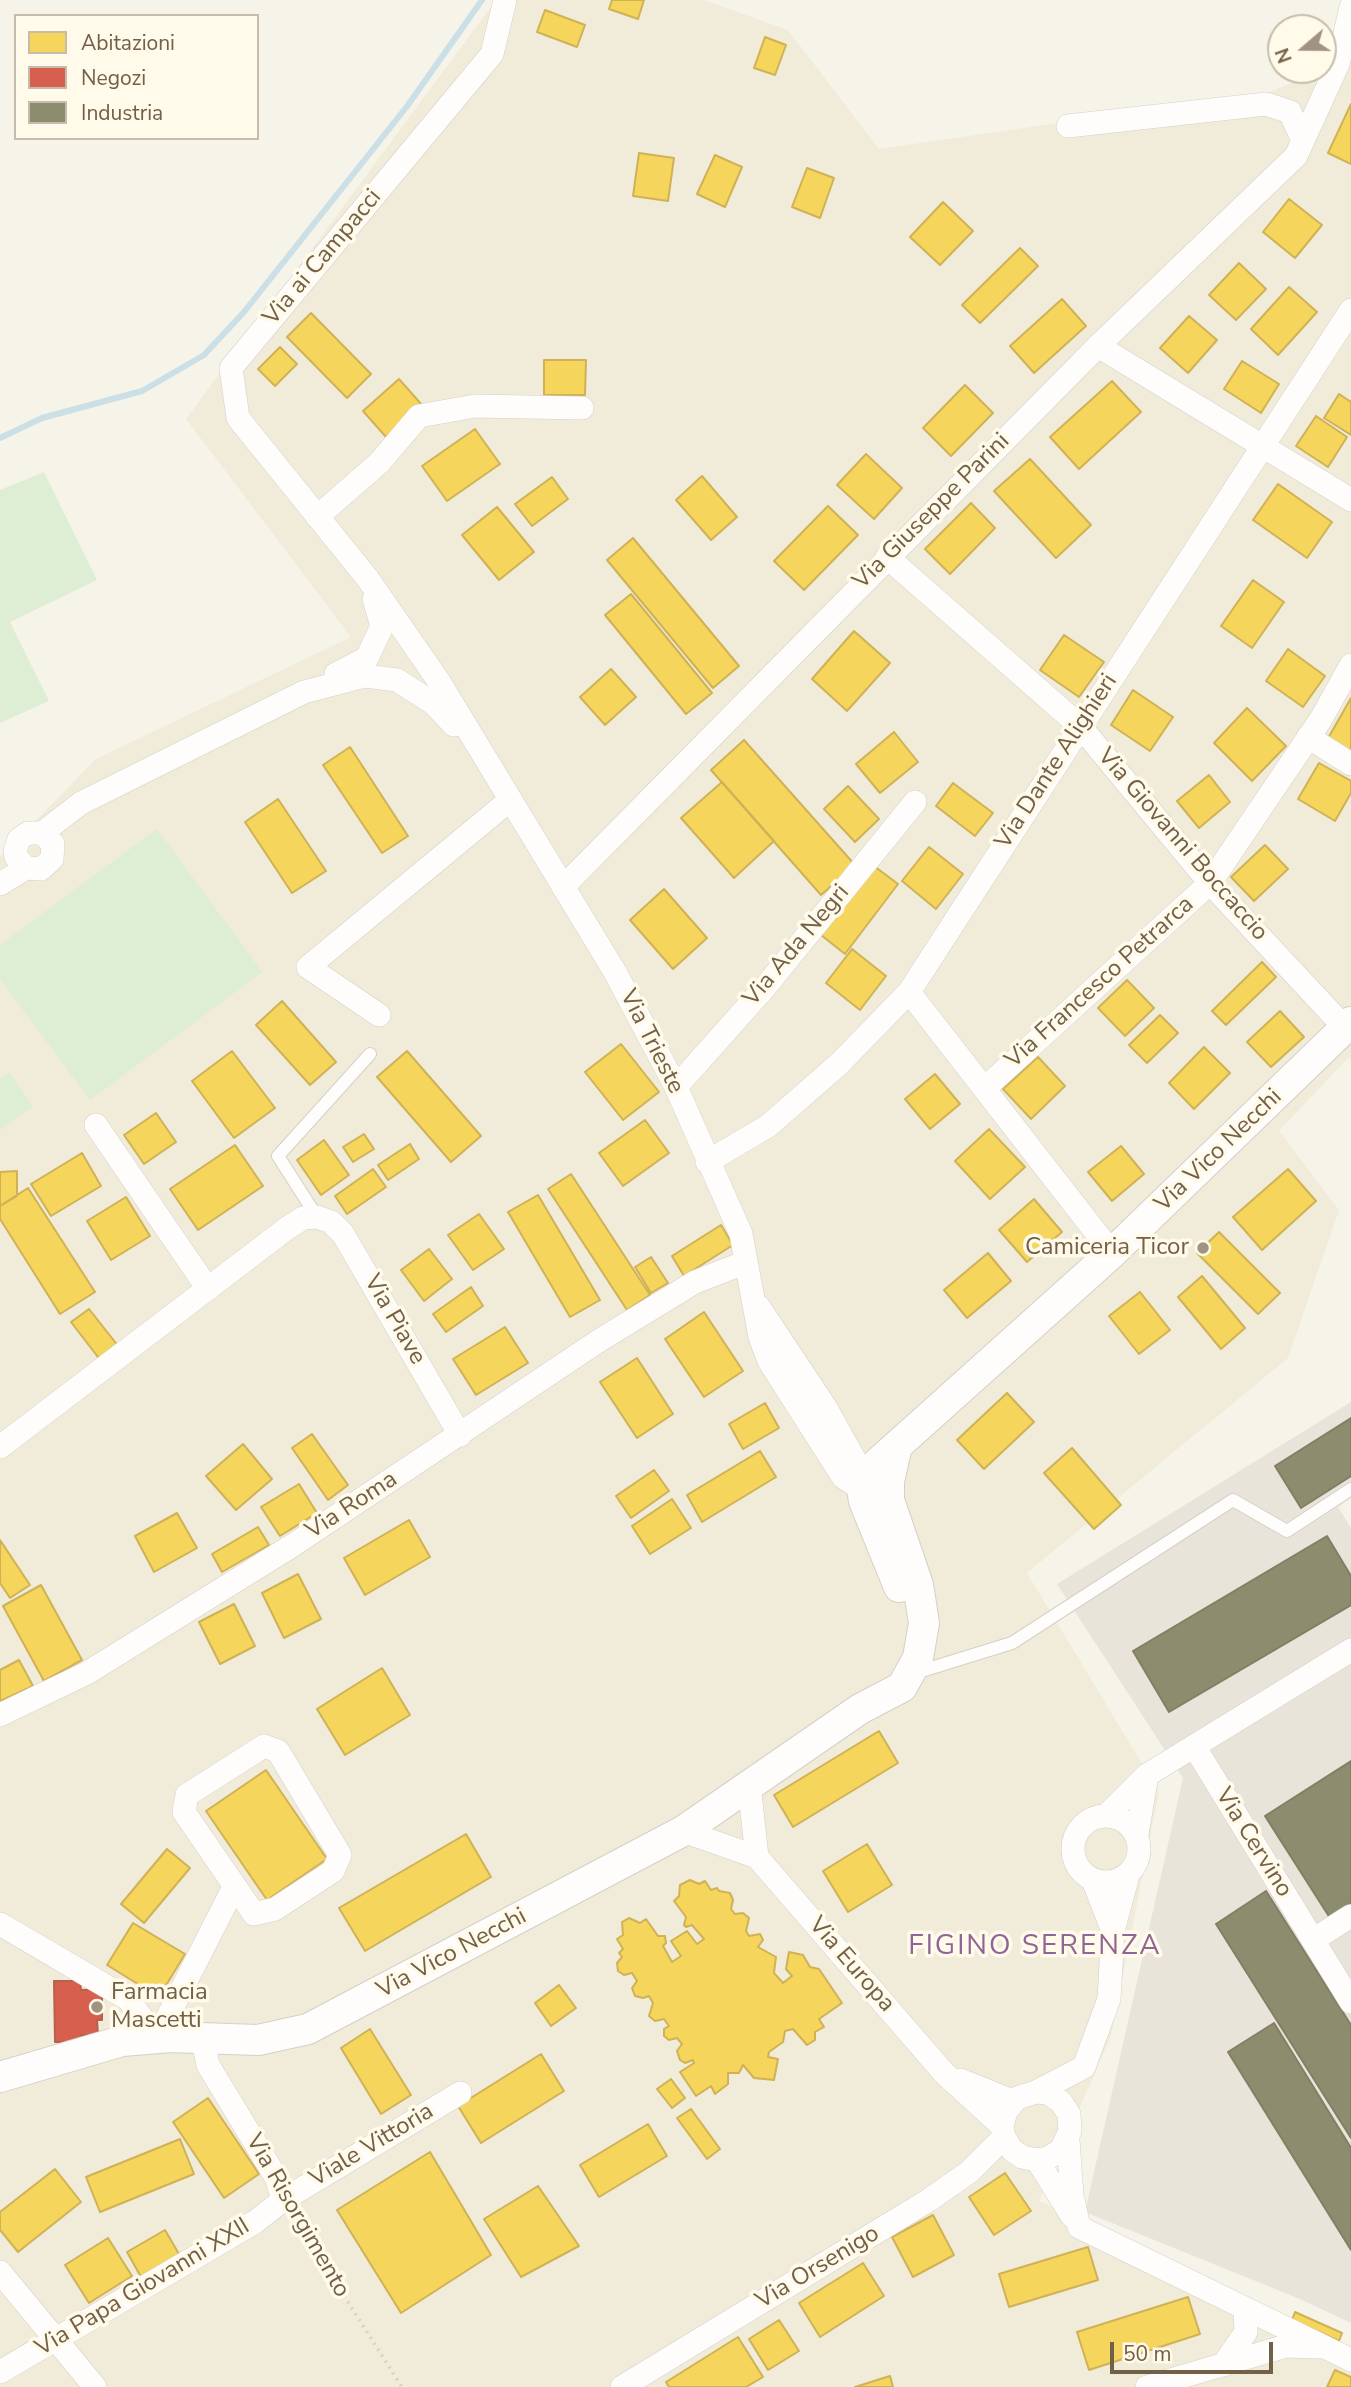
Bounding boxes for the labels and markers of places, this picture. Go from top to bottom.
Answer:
place label: Camiceria Ticor [1025,1234,1189,1262]
marker: Camiceria Ticor [1195,1240,1211,1256]
place label: Farmacia Mascetti [111,1979,208,2035]
marker: Farmacia Mascetti [89,1999,105,2015]

